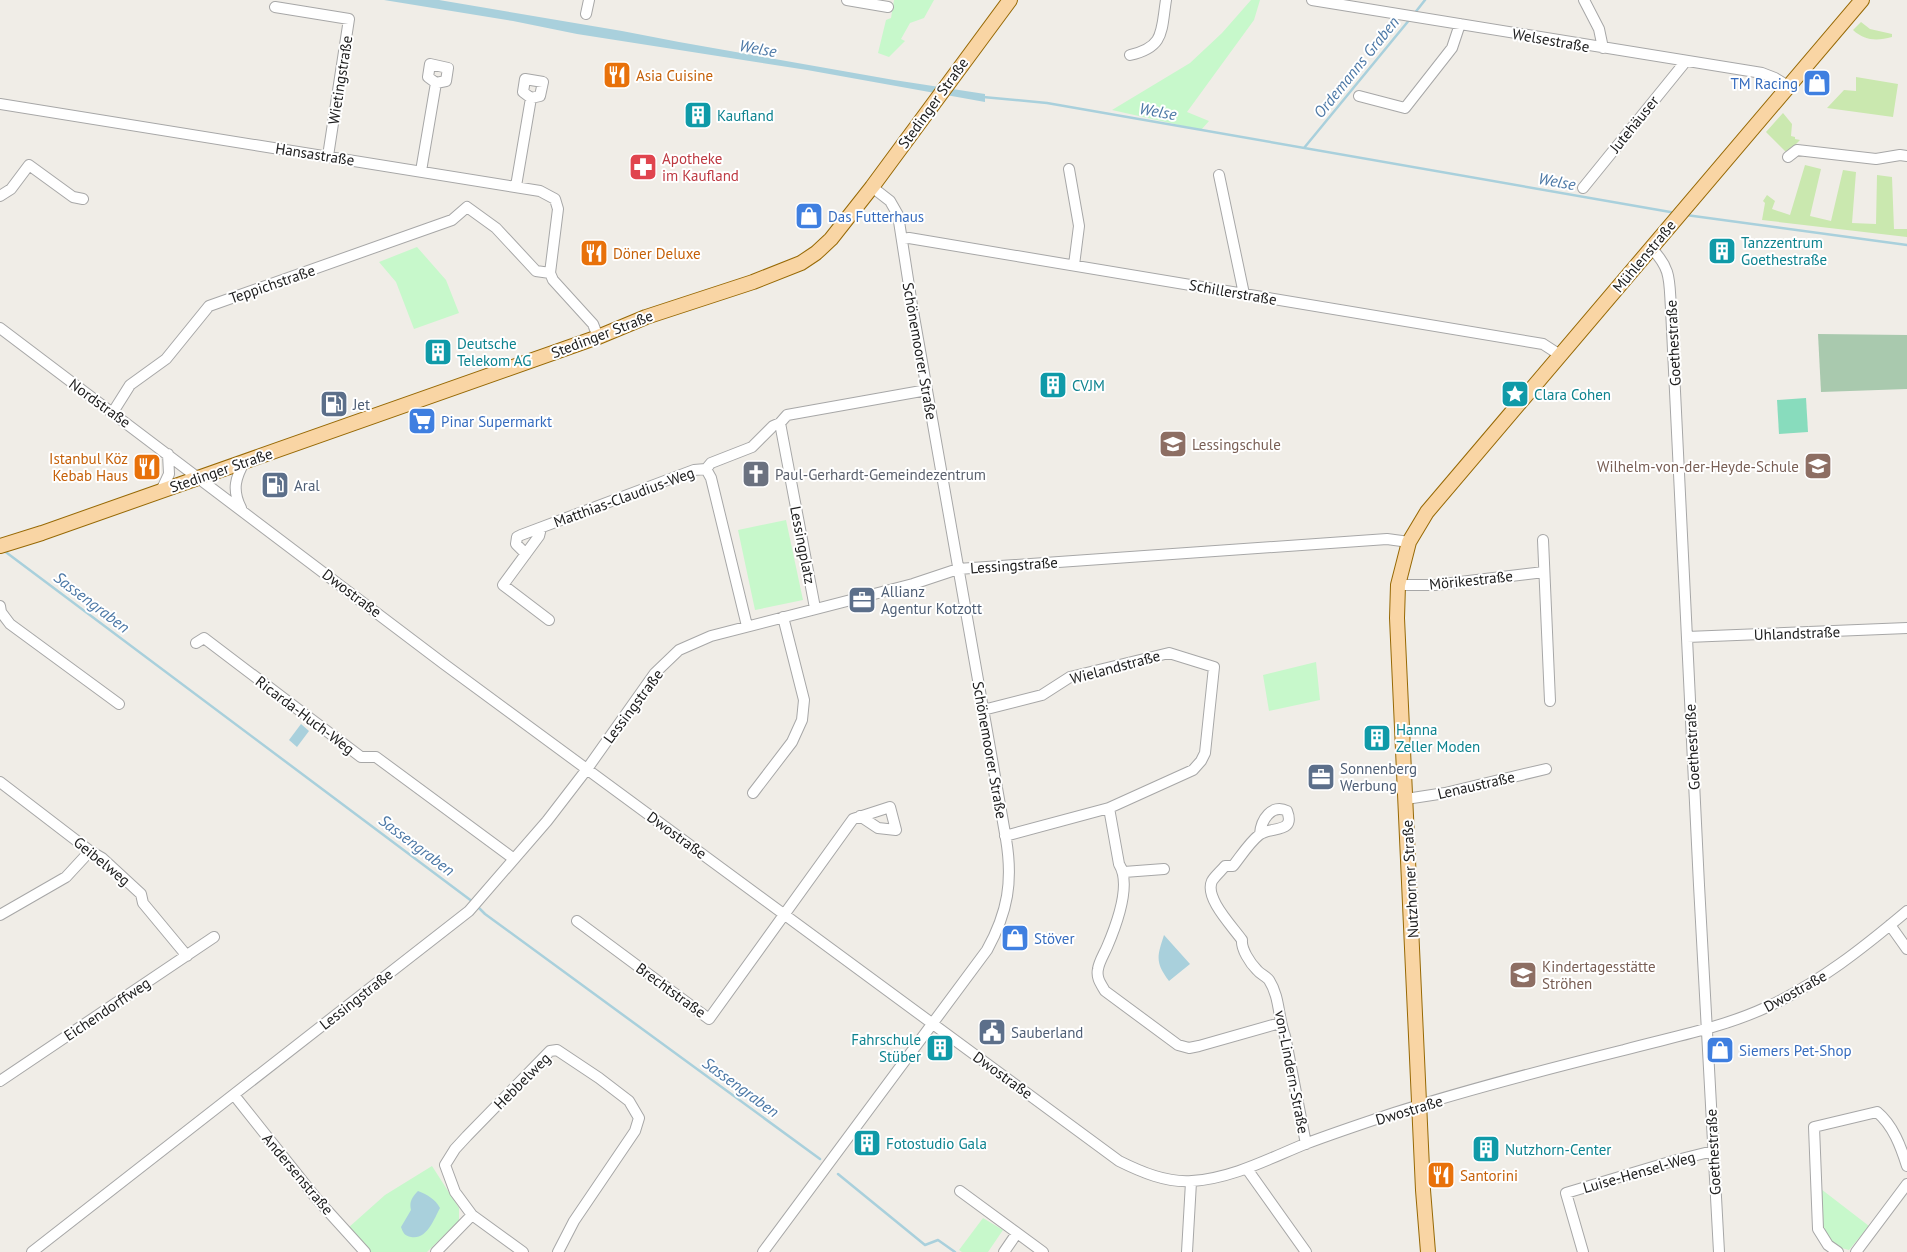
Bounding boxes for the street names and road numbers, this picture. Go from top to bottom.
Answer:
street label: Welsestraße [1511,24,1591,56]
street label: Wietingstraße [324,34,356,126]
street label: Stedinger Straße [894,54,972,152]
street label: Jutehäuser [1605,92,1663,157]
street label: Hansastraße [274,138,356,170]
street label: Mühlenstraße [1608,216,1680,296]
street label: Teppichstraße [227,260,317,308]
street label: Schillerstraße [1188,275,1278,309]
street label: Schönemoorer Straße [899,281,941,421]
street label: Goethestraße [1661,299,1685,387]
street label: Stedinger Straße [548,306,656,362]
street label: Nordstraße [65,374,135,432]
street label: Stedinger Straße [167,443,275,497]
street label: Matthias-Claudius-Weg [551,463,697,531]
street label: Lessingplatz [786,504,820,586]
street label: Lessingstraße [970,552,1058,578]
street label: Dwostraße [319,565,385,621]
street label: Mörikestraße [1428,566,1514,594]
street label: Uhlandstraße [1753,622,1841,644]
street label: Wielandstraße [1068,646,1162,688]
street label: Lessingstraße [599,665,667,747]
street label: Ricarda-Huch-Weg [252,672,358,758]
street label: Schönemoorer Straße [969,680,1011,820]
street label: Goethestraße [1680,703,1704,791]
street label: Lenaustraße [1436,767,1516,803]
street label: Dwostraße [643,807,711,863]
street label: Nutzhorner Straße [1397,819,1423,939]
street label: Geibelweg [70,832,134,890]
street label: Brechtstraße [632,958,710,1022]
street label: Lessingstraße [316,964,396,1034]
street label: Dwostraße [1760,966,1830,1016]
street label: Eichendorffweg [60,973,154,1045]
street label: von-Lindern-Straße [1271,1009,1313,1135]
street label: Dwostraße [969,1047,1037,1103]
street label: Hebbelweg [490,1049,554,1113]
street label: Dwostraße [1373,1091,1445,1129]
street label: Goethestraße [1701,1108,1725,1196]
street label: Andersenstraße [258,1129,338,1219]
street label: Luise-Hensel-Weg [1581,1147,1697,1197]

